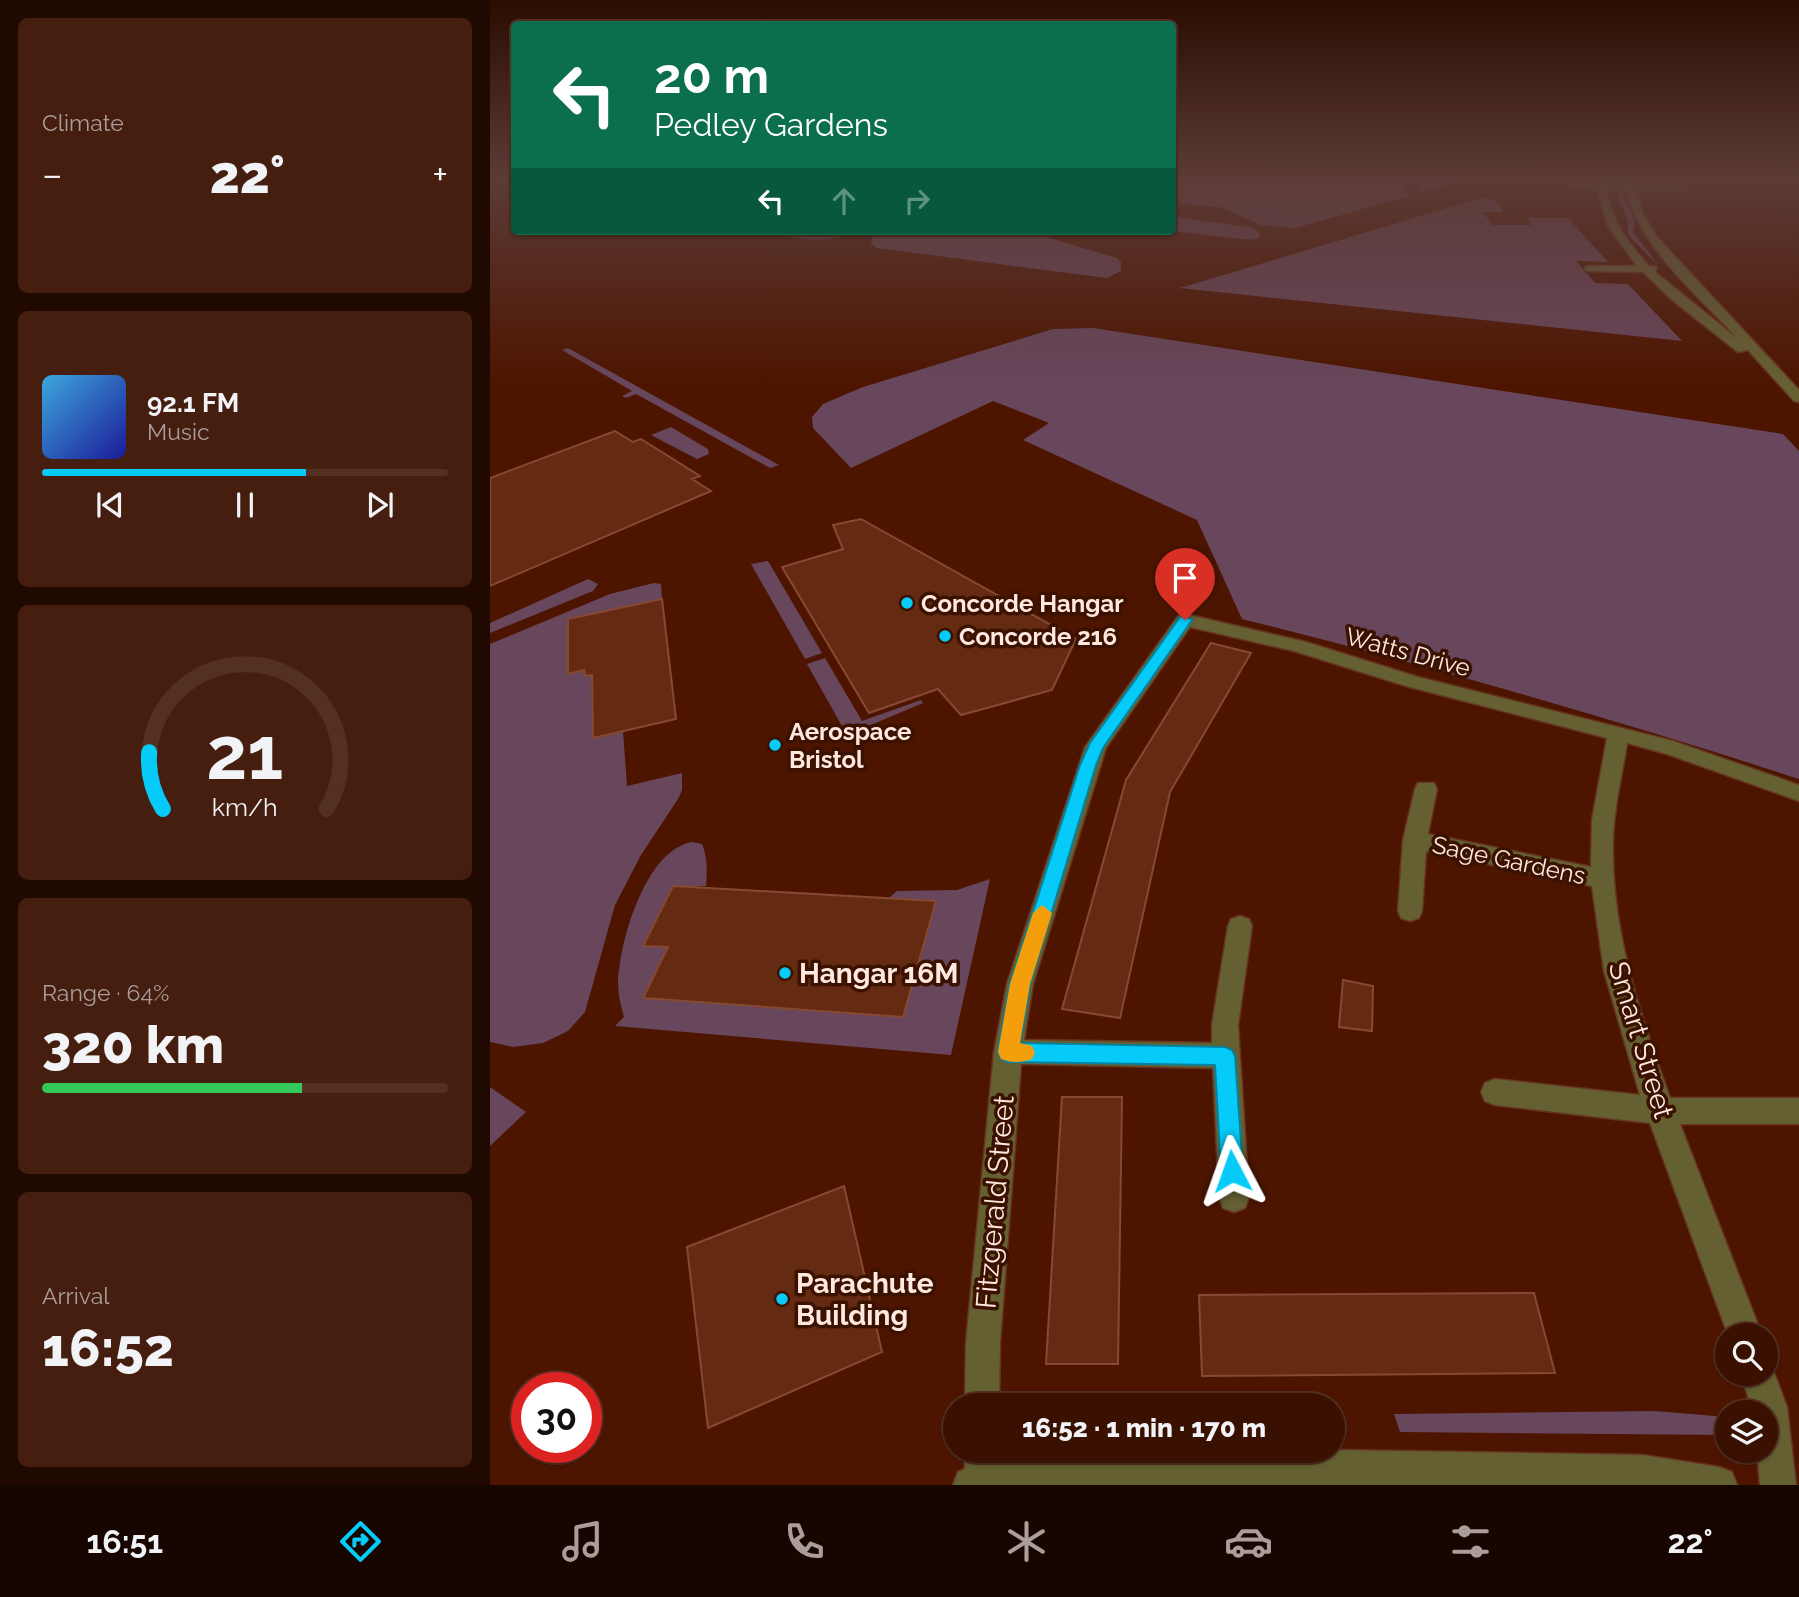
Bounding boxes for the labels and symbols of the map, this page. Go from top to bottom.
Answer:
pin [1155,548,1215,620]
place label: Concorde Hangar [921,589,1123,618]
marker: Concorde Hangar [899,595,915,611]
street label: Watts Drive [1342,621,1474,683]
place label: Concorde 216 [959,622,1117,651]
marker: Concorde 216 [937,628,953,644]
place label: Aerospace Bristol [789,717,911,774]
marker: Aerospace Bristol [767,737,783,753]
street label: Sage Gardens [1430,830,1588,890]
place label: Hangar 16M [799,957,959,990]
street label: Smart Street [1602,958,1681,1123]
marker: Hangar 16M [777,965,793,981]
street label: Fitzgerald Street [969,1093,1021,1310]
position arrow [1195,1134,1269,1208]
place label: Parachute Building [796,1267,934,1332]
marker: Parachute Building [774,1291,790,1307]
speed limit sign: 30 [511,1372,602,1463]

